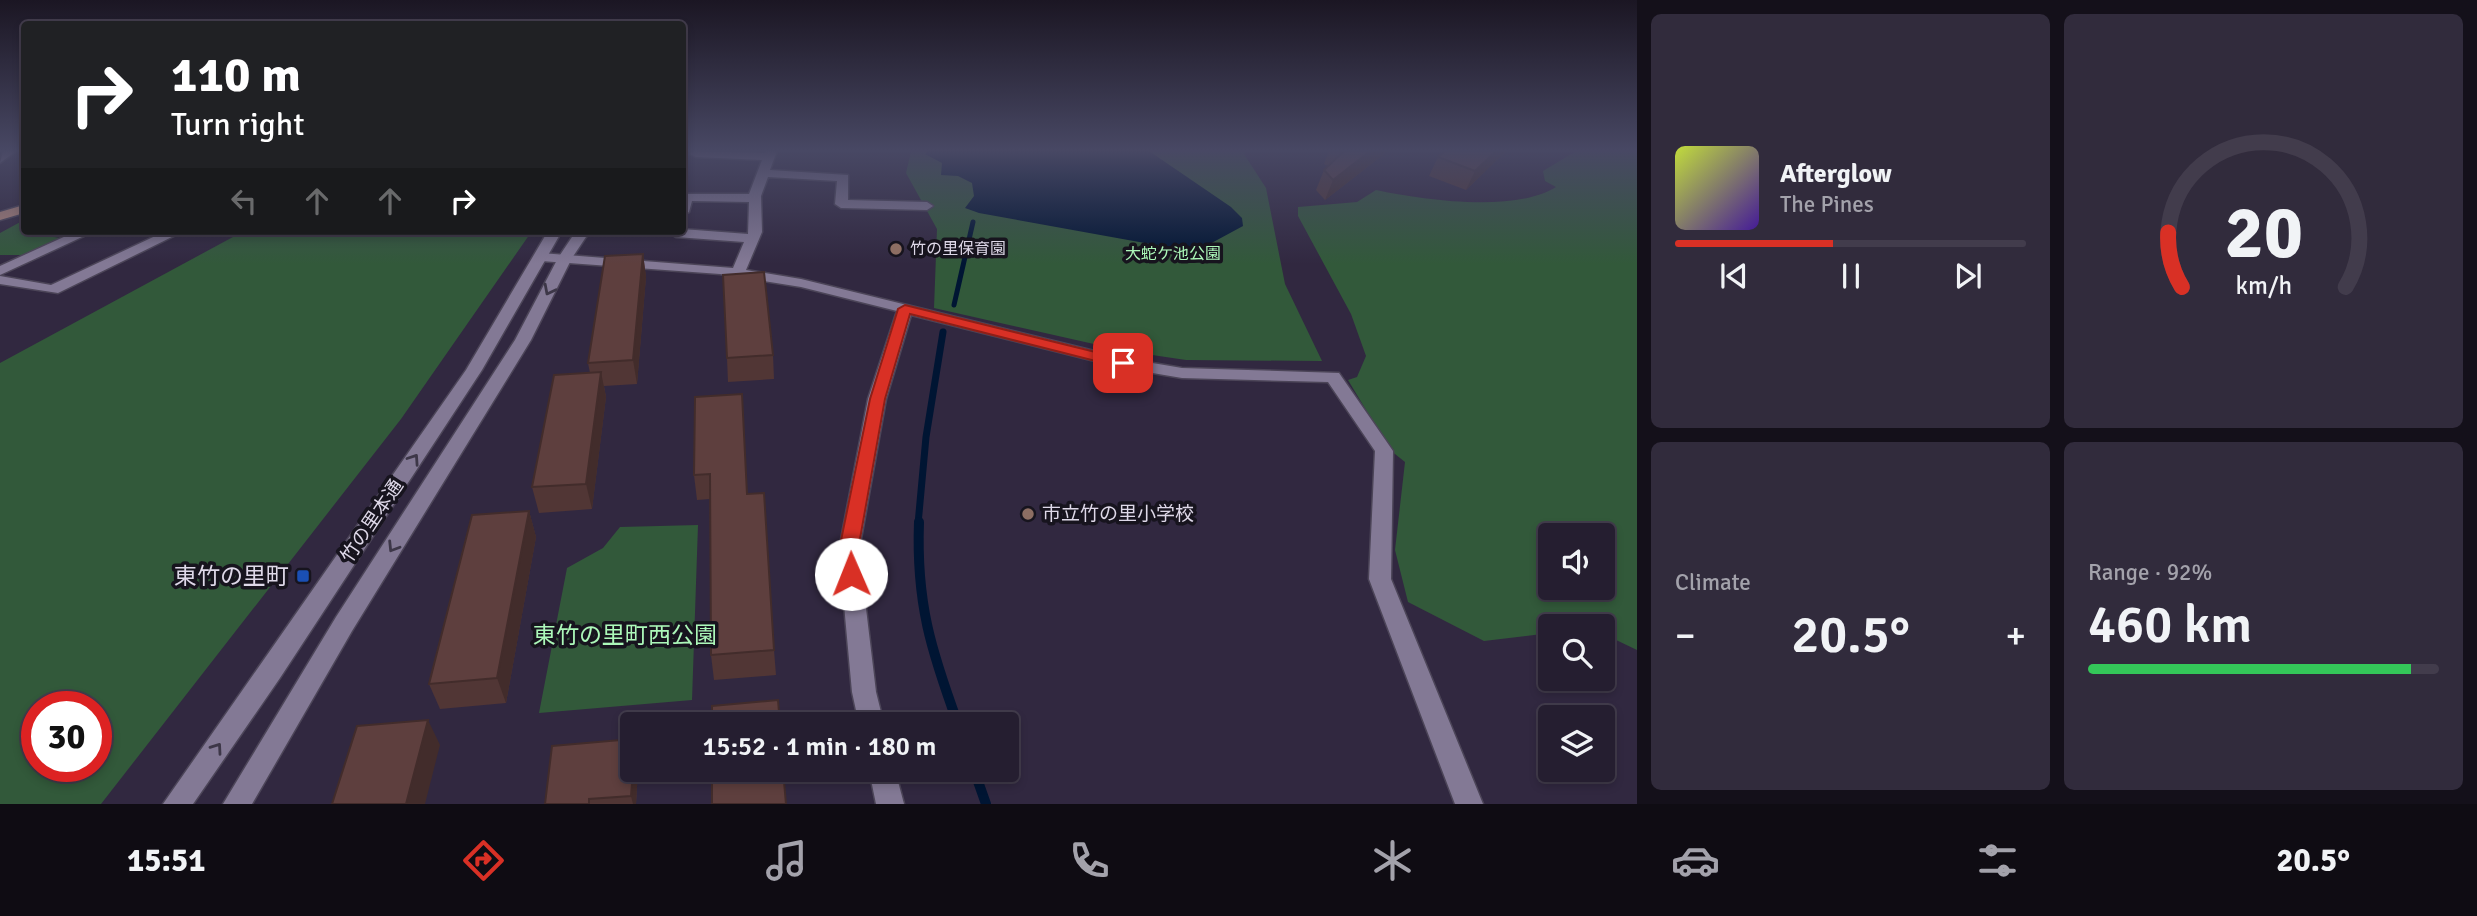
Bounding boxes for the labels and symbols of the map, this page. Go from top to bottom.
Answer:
place label: 竹の里保育園 [910,239,1006,259]
marker: 竹の里保育園 [888,241,904,257]
park label: 大蛇ケ池公園 [1125,244,1221,264]
one-way arrow [544,283,558,295]
pin [1093,333,1153,393]
one-way arrow [406,454,418,467]
street label: 竹の里本通 [335,475,409,567]
place label: 市立竹の里小学校 [1042,502,1194,526]
marker: 市立竹の里小学校 [1020,506,1036,522]
position arrow [814,537,888,611]
one-way arrow [388,540,401,553]
place label: 東竹の里町 [174,562,289,591]
marker: 東竹の里町 [295,568,311,584]
park label: 東竹の里町西公園 [533,621,717,650]
speed limit sign: 30 [21,691,112,782]
one-way arrow [209,743,221,756]

